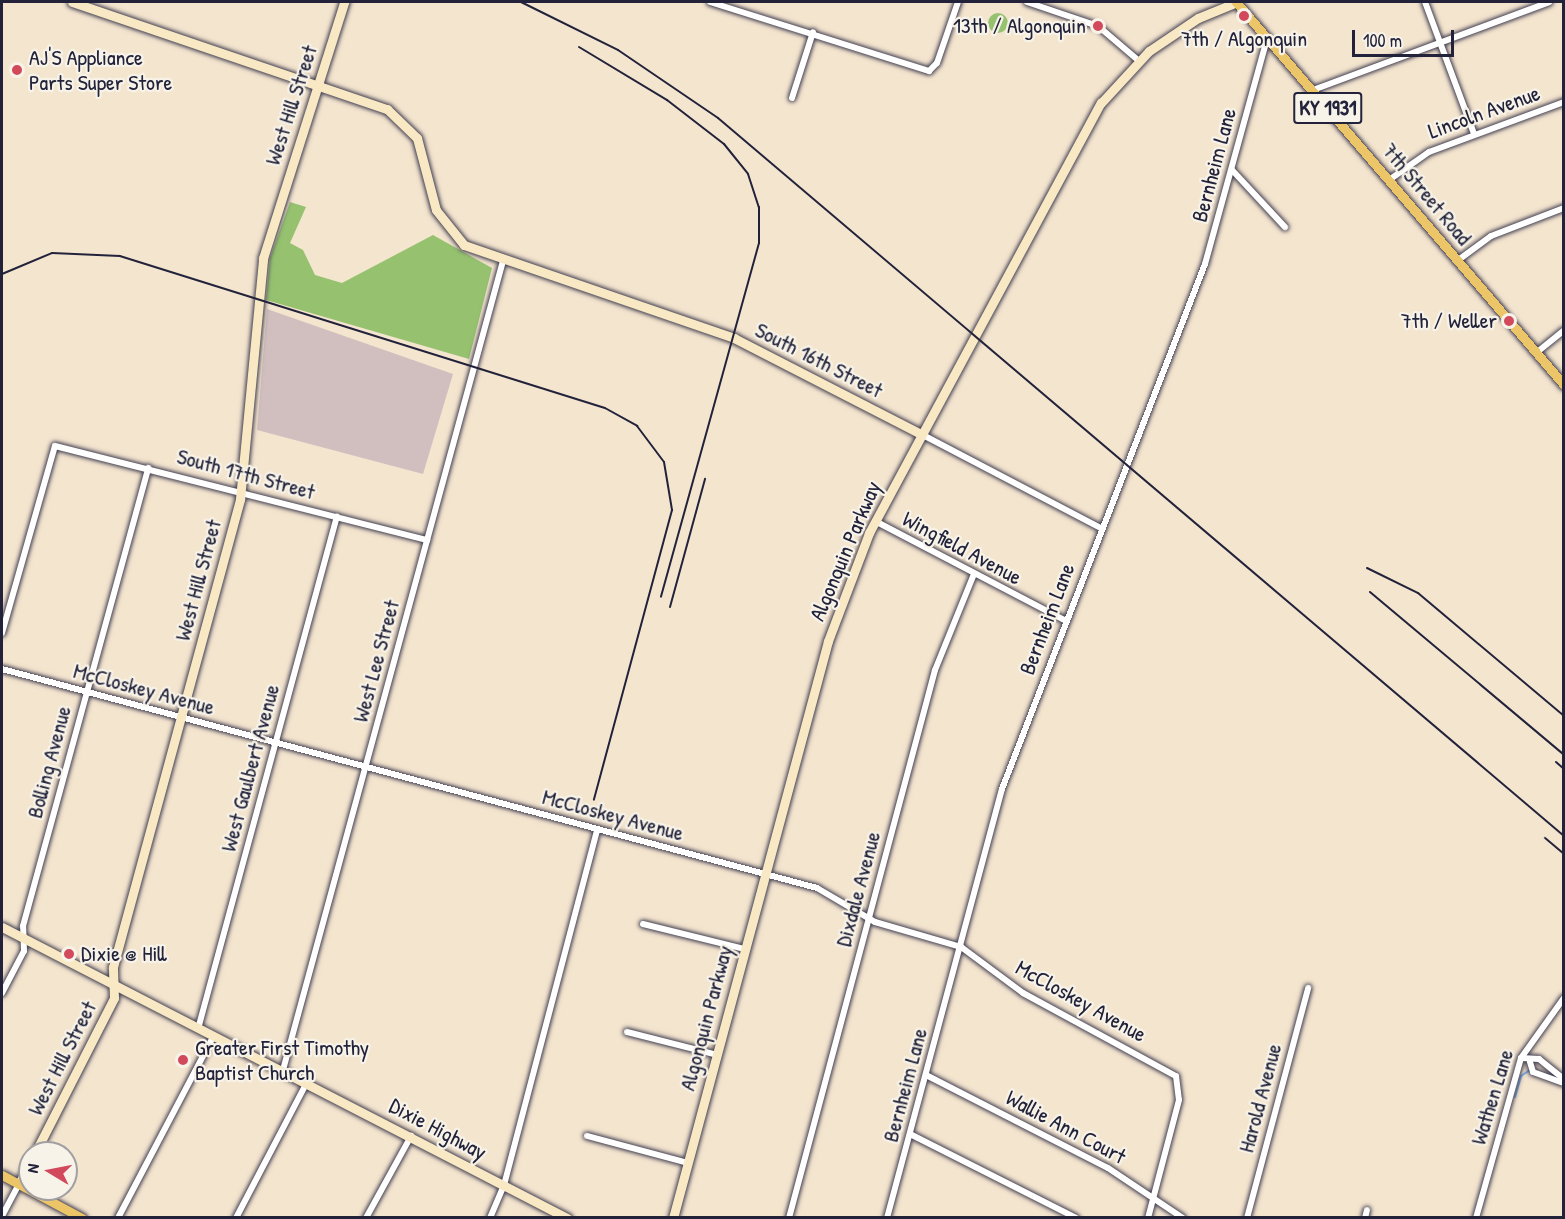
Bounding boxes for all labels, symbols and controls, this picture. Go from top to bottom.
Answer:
marker: 7th / Algonquin [1237,9,1251,23]
place label: 13th / Algonquin [953,13,1086,39]
scale bar [1355,18,1457,56]
marker: 13th / Algonquin [1091,19,1105,33]
place label: 7th / Algonquin [1181,26,1307,52]
text: 100 m [1363,28,1402,53]
street label: West Hill Street [259,42,323,168]
place label: AJ'S Appliance Parts Super Store [29,44,172,96]
marker: AJ'S Appliance Parts Super Store [10,63,24,77]
street label: Lincoln Avenue [1424,80,1544,144]
road number: KY 1931 [1292,90,1364,126]
street label: Bernheim Lane [1186,105,1242,225]
street label: 7th Street Road [1377,138,1477,250]
place label: 7th / Weller [1401,308,1497,334]
marker: 7th / Weller [1502,314,1516,328]
street label: South 16th Street [751,317,887,403]
street label: South 17th Street [174,443,318,505]
street label: Algonquin Parkway [804,477,886,625]
street label: Wingfield Avenue [898,506,1026,590]
street label: West Hill Street [169,517,227,643]
street label: Bernheim Lane [1014,560,1080,678]
street label: West Lee Street [347,597,405,725]
street label: McCloskey Avenue [71,657,217,721]
street label: West Gaulbert Avenue [215,682,285,854]
street label: Bolling Avenue [21,703,77,821]
street label: McCloskey Avenue [540,783,686,847]
street label: Dixdale Avenue [830,829,886,949]
place label: Dixie @ Hill [81,941,167,967]
street label: Algonquin Parkway [674,943,738,1093]
marker: Dixie @ Hill [62,947,76,961]
street label: McCloskey Avenue [1011,954,1151,1048]
street label: West Hill Street [22,997,102,1119]
street label: Bernheim Lane [877,1025,933,1145]
place label: Greater First Timothy Baptist Church [195,1034,369,1086]
street label: Harold Avenue [1233,1041,1287,1155]
street label: Wathen Lane [1465,1046,1519,1148]
marker: Greater First Timothy Baptist Church [176,1053,190,1067]
street label: Wallie Ann Court [1002,1084,1130,1170]
street label: Dixie Highway [385,1092,491,1166]
north arrow [18,1141,78,1201]
text: N [21,1162,44,1174]

